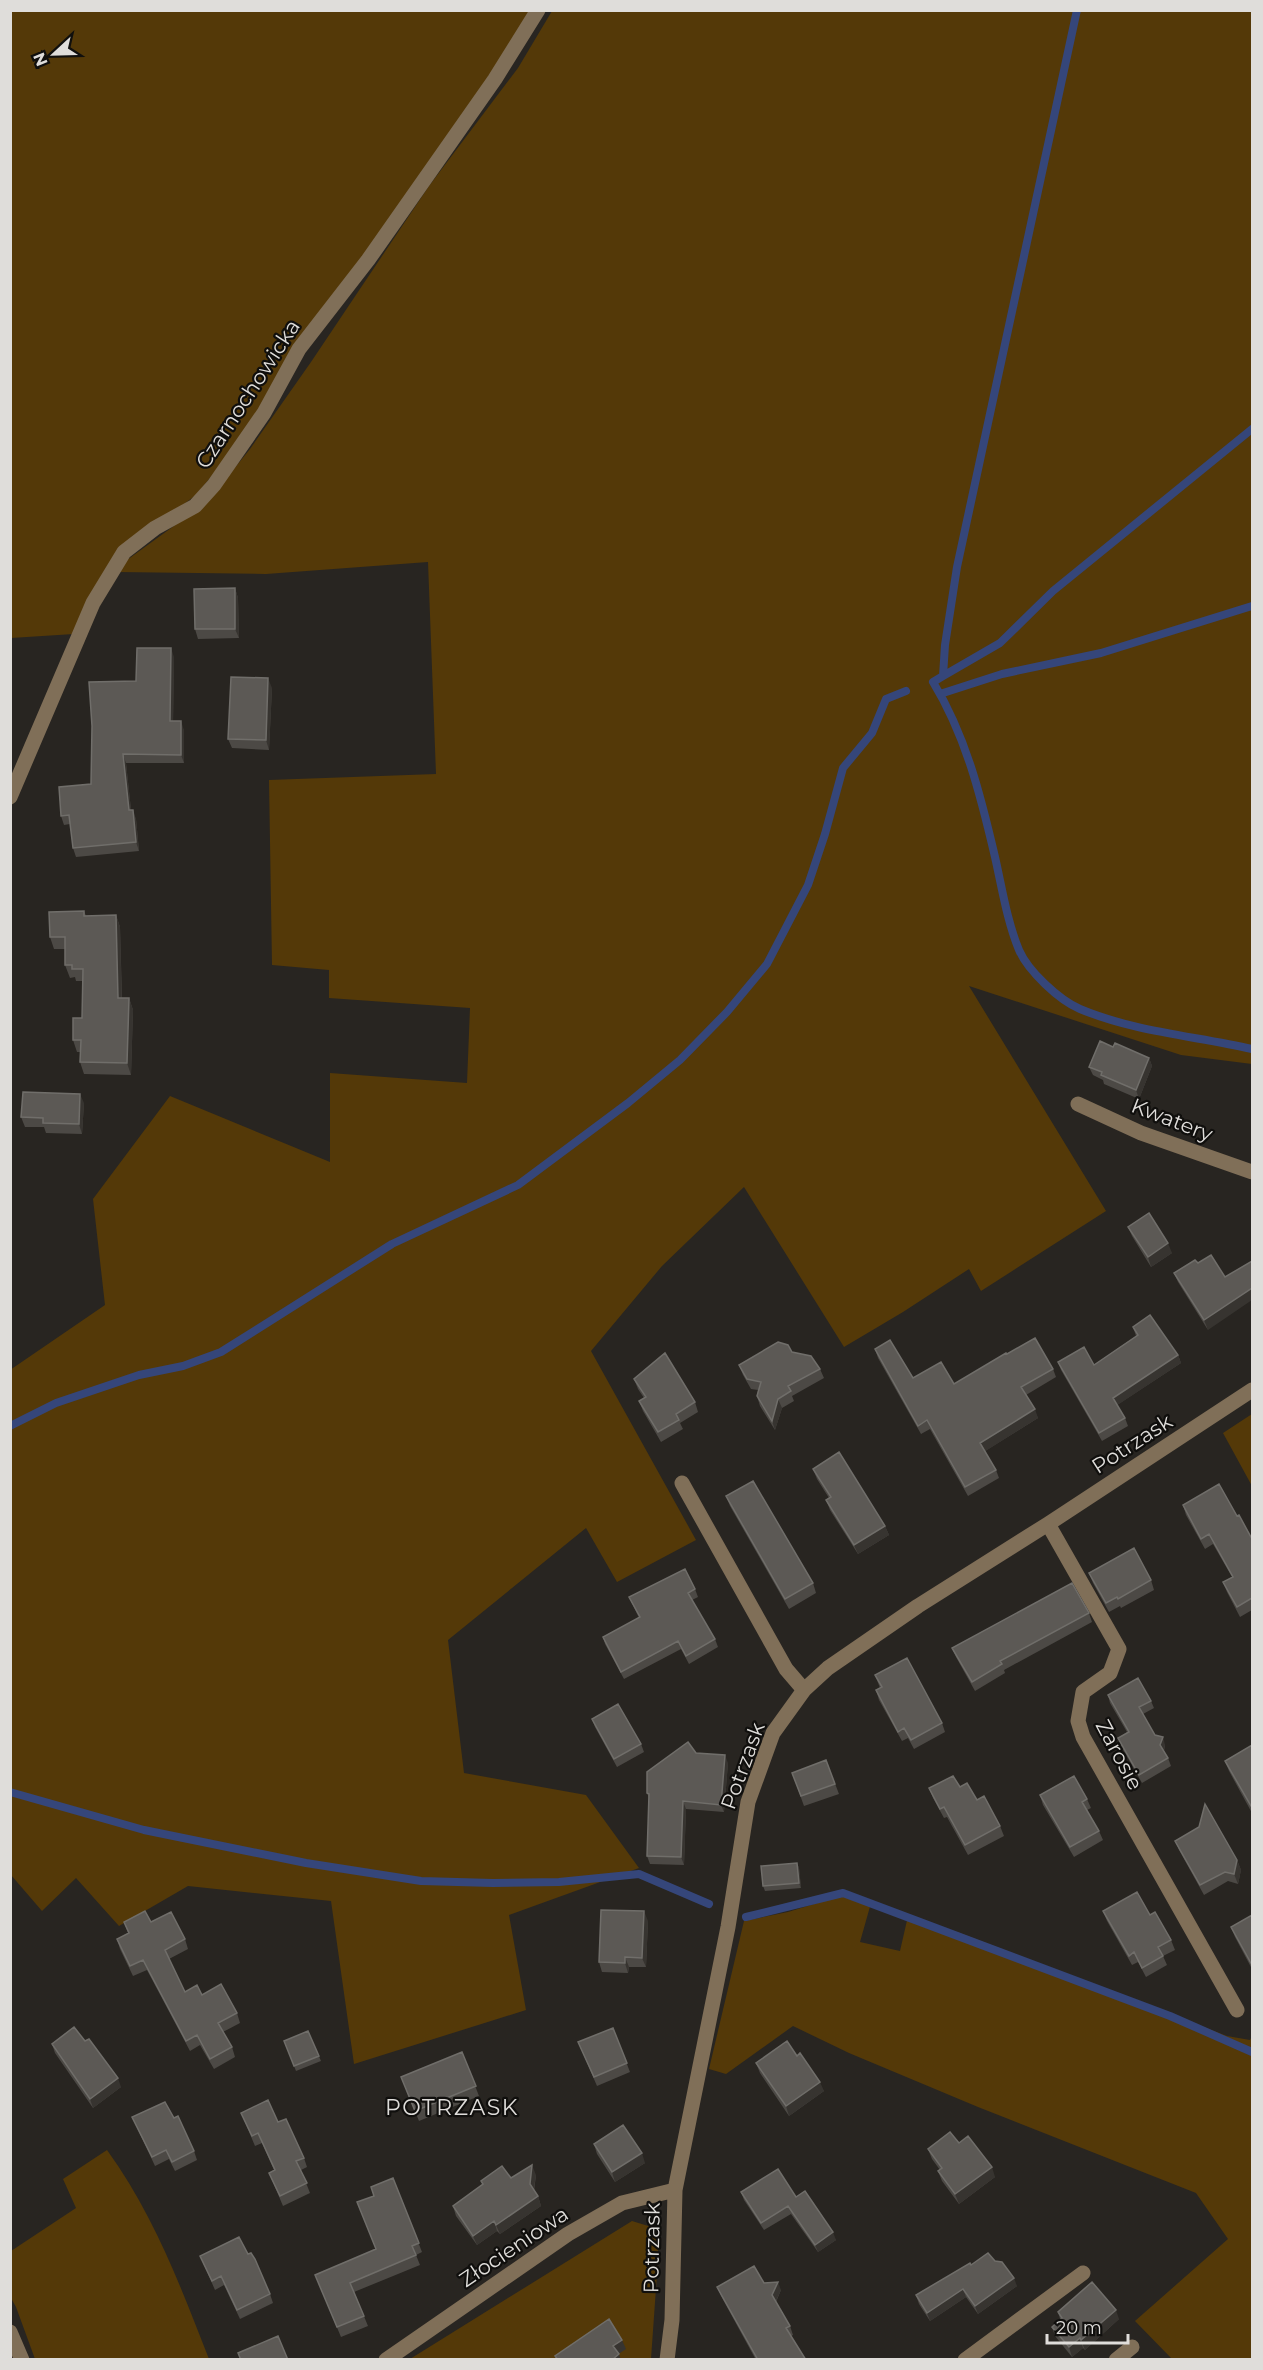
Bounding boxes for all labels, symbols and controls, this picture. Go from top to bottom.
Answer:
north arrow [24,24,84,84]
text: N [29,50,52,69]
street label: Czarnochowicka [190,315,305,473]
street label: Kwatery [1128,1093,1217,1147]
street label: Potrzask [1087,1408,1177,1479]
street label: Zarosie [1091,1715,1148,1794]
street label: Potrzask [715,1718,770,1813]
district label: POTRZASK [385,2094,519,2121]
street label: Złocieniowa [455,2201,573,2292]
street label: Potrzask [638,2202,665,2294]
scale bar [1047,2307,1128,2345]
text: 20 m [1056,2317,1102,2339]

